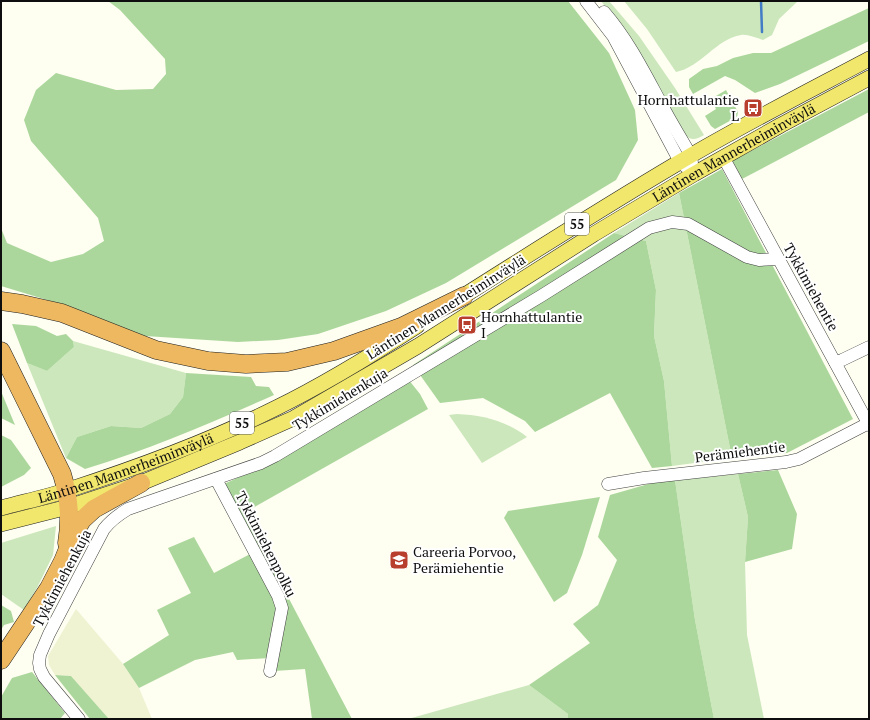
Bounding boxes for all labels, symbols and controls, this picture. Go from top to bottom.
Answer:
place label: Hornhattulantie L [638,90,739,125]
bus stop icon: Hornhattulantie L [742,97,764,119]
street label: Läntinen Mannerheiminväylä [648,98,818,206]
road number: 55 [565,213,589,235]
street label: Tykkimiehentie [779,239,843,334]
street label: Läntinen Mannerheiminväylä [363,250,529,363]
place label: Hornhattulantie I [481,307,582,342]
bus stop icon: Hornhattulantie I [456,314,478,336]
street label: Tykkimiehenkuja [289,363,391,434]
road number: 55 [230,412,254,434]
street label: Läntinen Mannerheiminväylä [36,428,216,507]
street label: Perämiehentie [694,437,786,466]
street label: Tykkimiehenpolku [232,488,301,600]
street label: Tykkimiehenkuja [28,526,95,630]
place label: Careeria Porvoo, Perämiehentie [413,542,516,577]
school or university icon: Careeria Porvoo, Perämiehentie [388,549,410,571]

